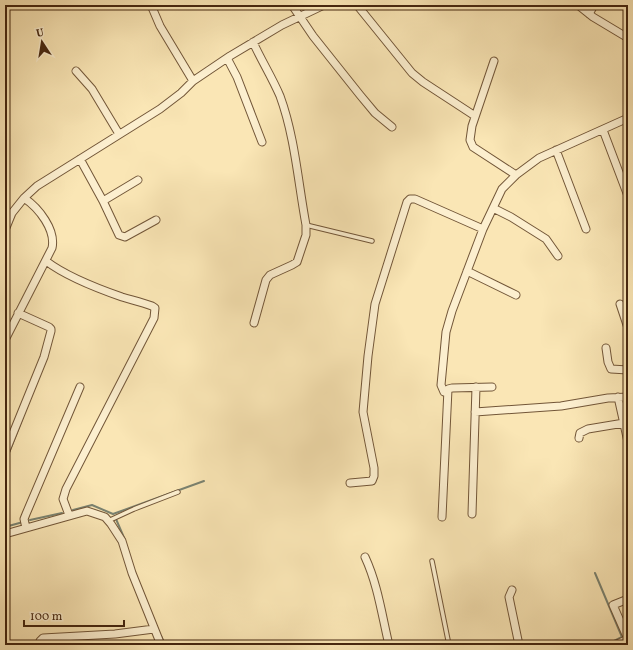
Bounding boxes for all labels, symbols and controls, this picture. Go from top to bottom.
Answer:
north arrow [22,22,62,62]
text: U [35,25,46,42]
scale bar [24,602,124,628]
text: 100 m [30,609,63,625]

